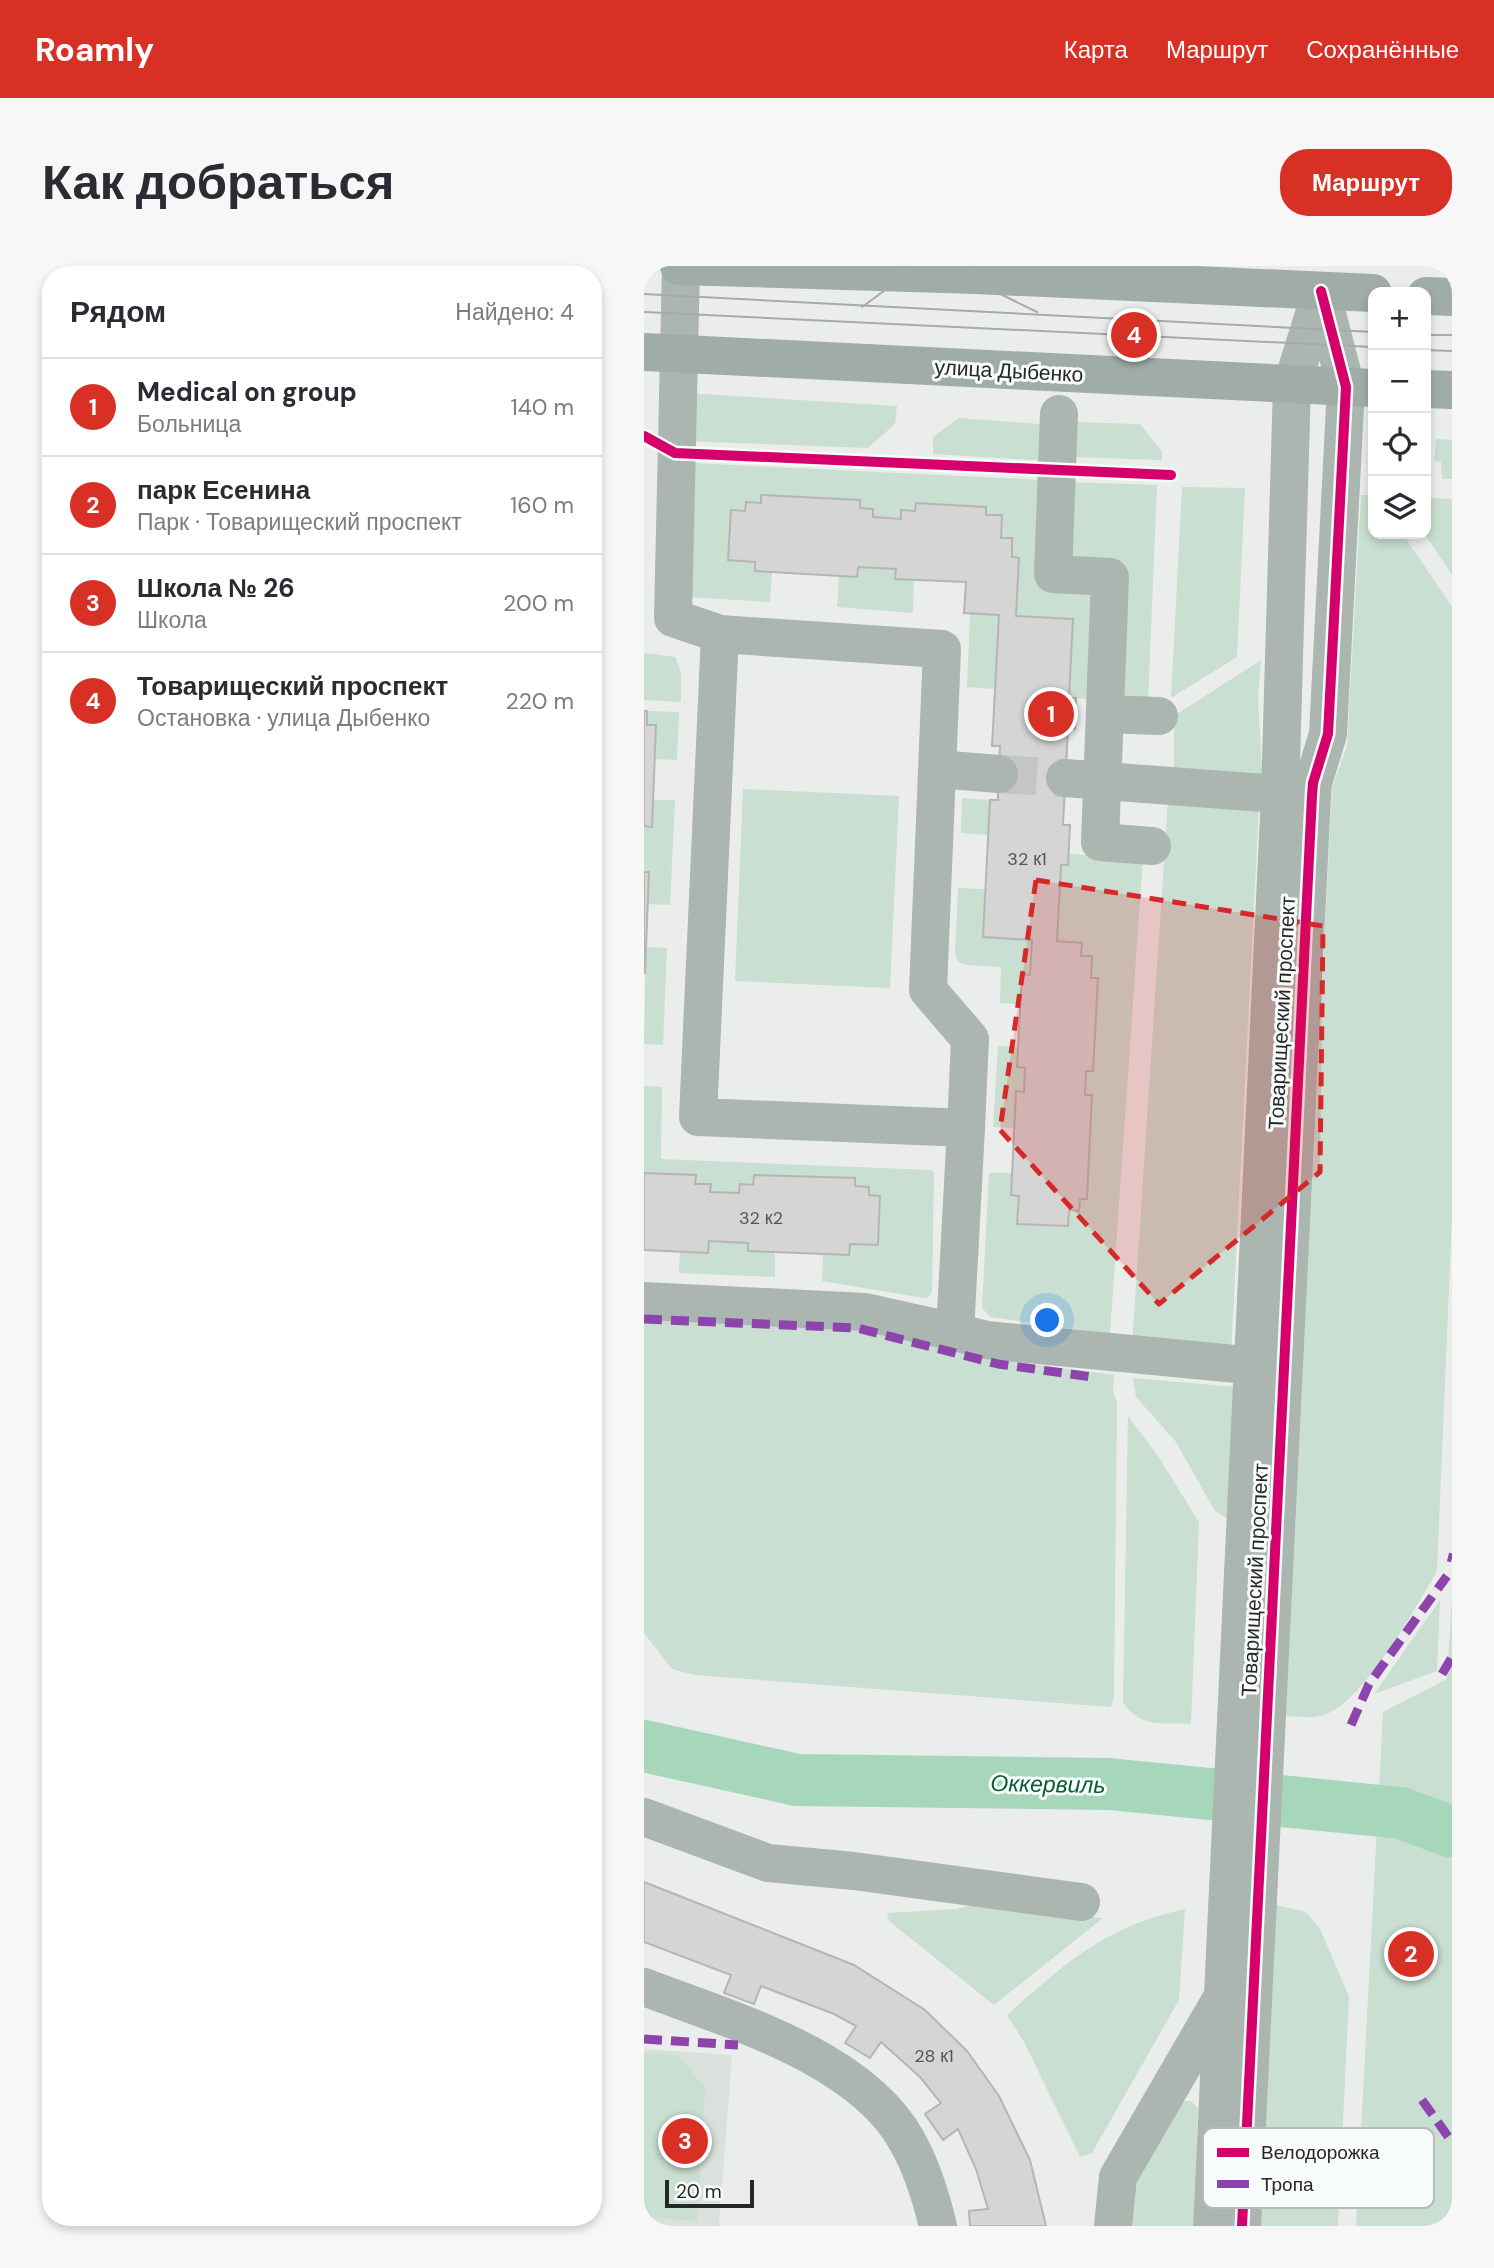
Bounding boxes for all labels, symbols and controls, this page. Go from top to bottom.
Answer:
text: Roamly [35,28,154,71]
text: Карта [1064,34,1128,65]
text: Маршрут [1166,34,1268,65]
text: Сохранённые [1306,34,1459,65]
button: Маршрут [1280,149,1452,216]
text: Как добраться [42,150,394,214]
map controls [1368,287,1431,539]
button: + [1368,287,1431,350]
text: Рядом [70,292,166,331]
text: Найдено: 4 [455,297,574,327]
pin: 4 [1111,309,1157,361]
button: − [1368,350,1431,413]
street label: улица Дыбенко [934,353,1084,389]
text: Medical on group [137,375,357,409]
text: 1 [89,392,97,422]
text: 140 m [511,392,574,422]
text: Больница [137,409,241,439]
button: locate [1368,413,1431,476]
text: парк Есенина [137,473,310,507]
button: layers [1368,476,1431,539]
text: 2 [86,490,100,520]
text: 160 m [510,490,574,520]
text: Парк · Товарищеский проспект [137,507,462,537]
text: Школа № 26 [137,571,295,605]
text: 3 [86,588,100,618]
text: 200 m [503,588,574,618]
text: Школа [137,605,207,635]
text: Товарищеский проспект [137,669,448,703]
text: 4 [86,686,100,716]
text: 220 m [505,686,574,716]
pin: 1 [1028,688,1074,740]
text: Остановка · улица Дыбенко [137,703,430,733]
house number: 32 к1 [1007,847,1047,871]
street label: Товарищеский проспект [1262,895,1302,1130]
house number: 32 к2 [739,1206,783,1230]
your location [1030,1303,1064,1337]
street label: Товарищеский проспект [1235,1462,1275,1697]
water label: Оккервиль [990,1768,1106,1800]
pin: 2 [1388,1928,1434,1980]
house number: 28 к1 [914,2044,954,2068]
pin: 3 [662,2115,708,2167]
legend [1203,2128,1434,2208]
text: Велодорожка [1261,2140,1380,2165]
text: Тропа [1261,2172,1314,2197]
scale bar [665,2177,754,2209]
text: 20 m [676,2179,722,2204]

